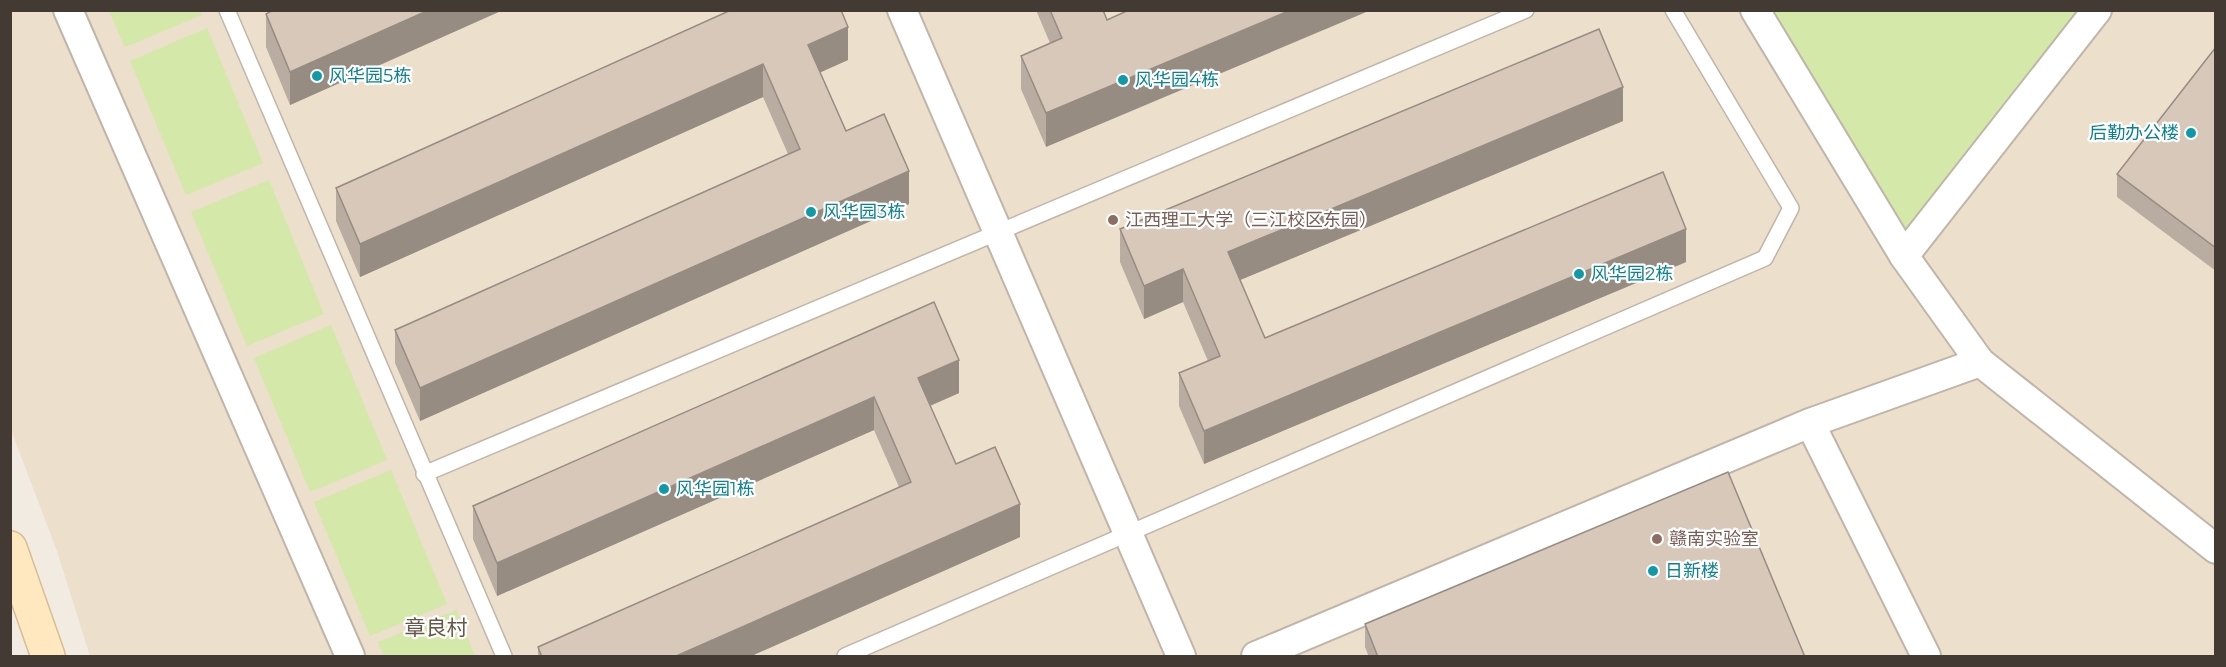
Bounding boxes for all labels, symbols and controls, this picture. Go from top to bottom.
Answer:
place label: 风华园5栋 [329,65,411,87]
marker: 风华园5栋 [310,69,324,83]
place label: 风华园4栋 [1135,69,1219,91]
marker: 风华园4栋 [1116,73,1130,87]
place label: 后勤办公楼 [2089,122,2179,144]
marker: 后勤办公楼 [2184,126,2198,140]
place label: 风华园3栋 [823,201,905,223]
marker: 风华园3栋 [804,205,818,219]
place label: 江西理工大学（三江校区东园） [1125,209,1377,231]
marker: 江西理工大学（三江校区东园） [1106,213,1120,227]
place label: 风华园2栋 [1591,263,1673,285]
marker: 风华园2栋 [1572,267,1586,281]
place label: 风华园1栋 [676,478,755,500]
marker: 风华园1栋 [657,482,671,496]
place label: 赣南实验室 [1669,528,1759,550]
marker: 赣南实验室 [1650,532,1664,546]
place label: 日新楼 [1665,560,1719,582]
marker: 日新楼 [1646,564,1660,578]
district label: 章良村 [405,615,468,640]

